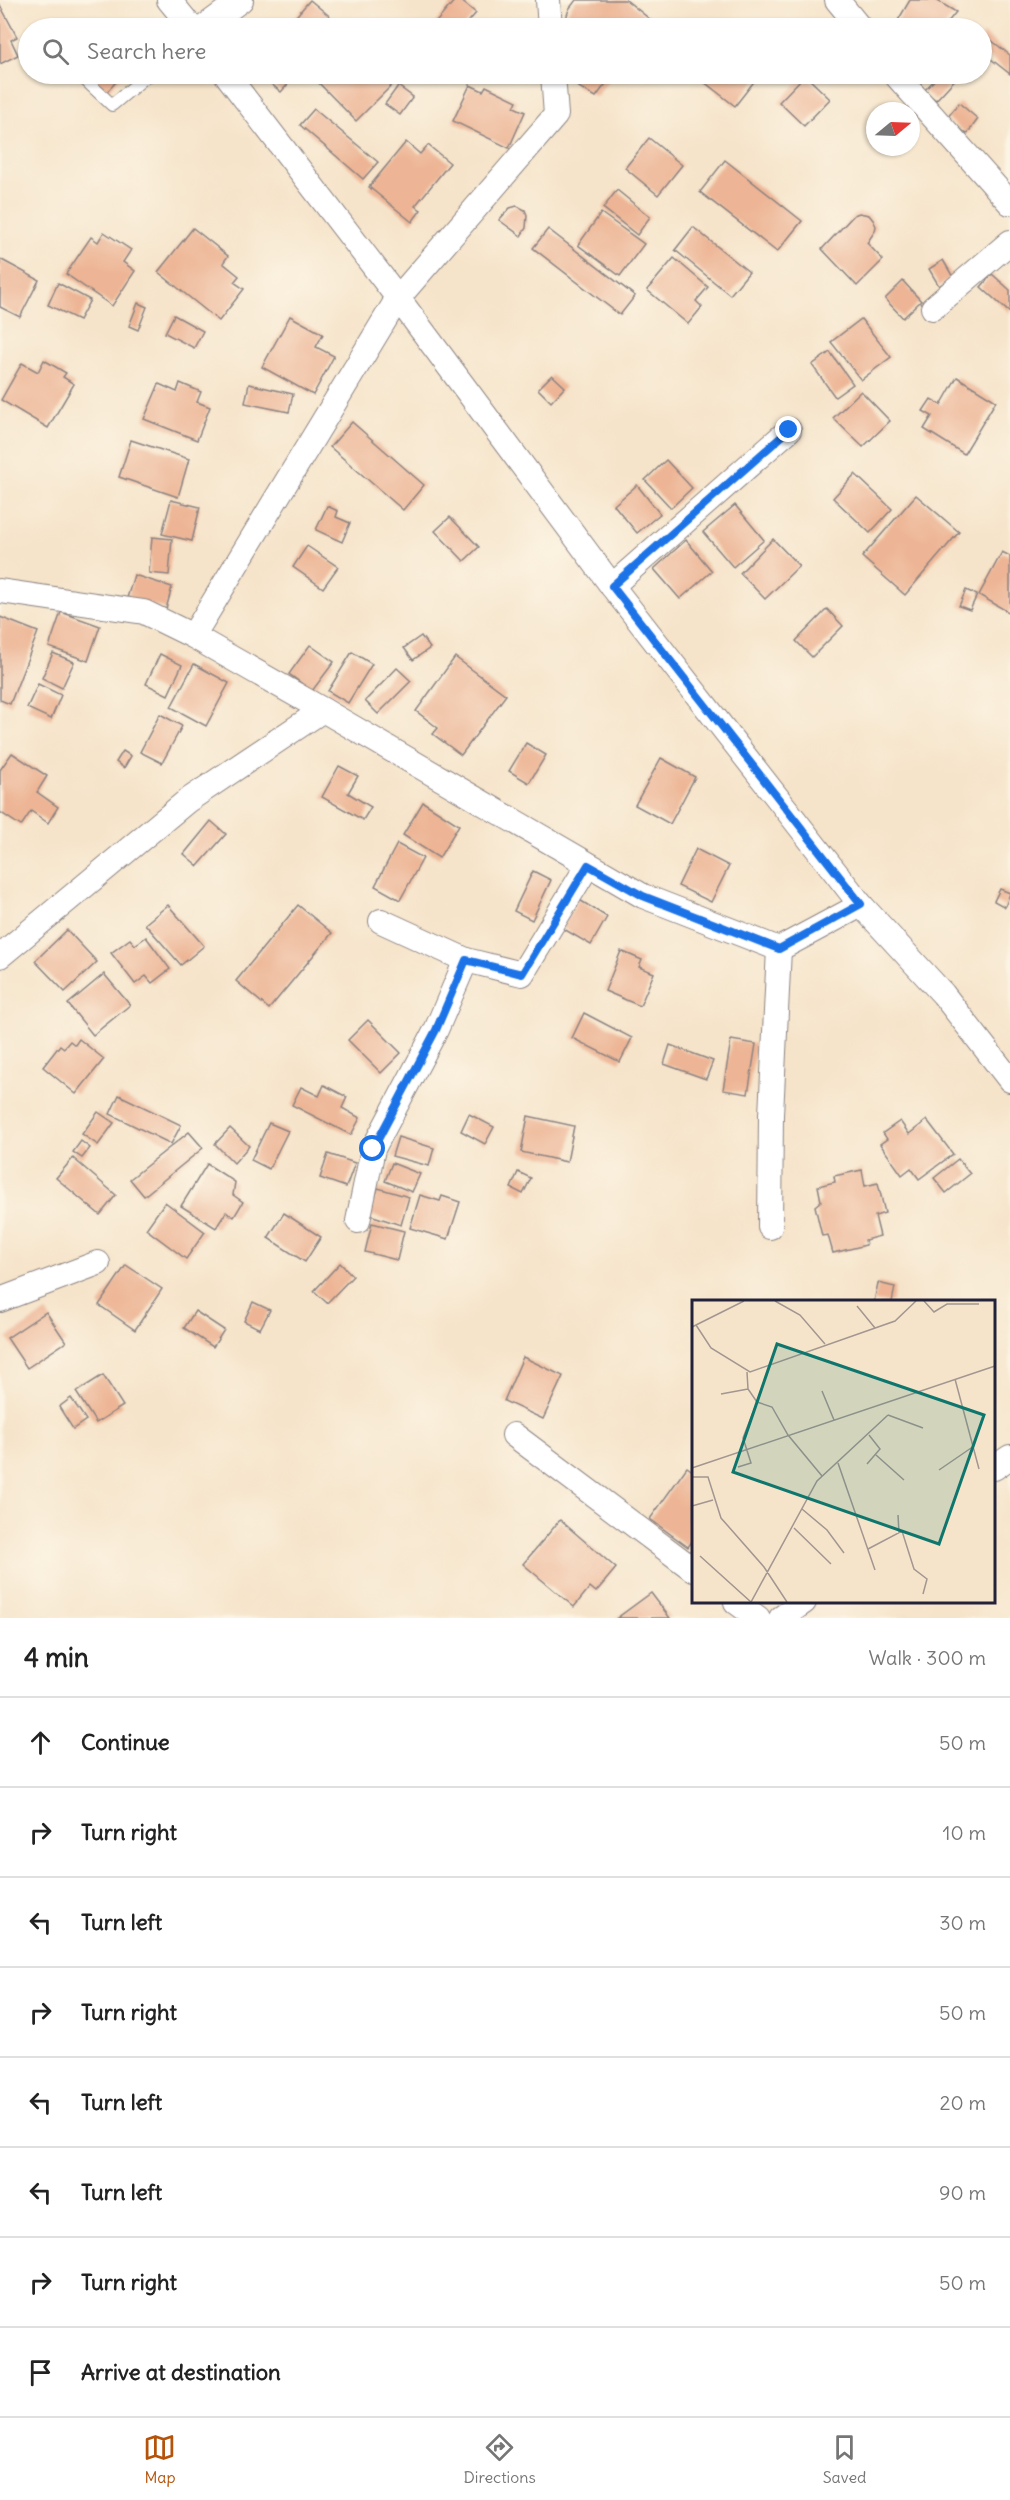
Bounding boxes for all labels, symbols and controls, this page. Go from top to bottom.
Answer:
search box [18,18,992,84]
icon: search [39,35,72,68]
text: Search here [87,37,206,65]
north arrow [866,102,920,156]
route end [775,416,801,442]
route start [359,1135,385,1161]
inset map [692,1300,995,1603]
text: 4 min [24,1641,89,1674]
text: Walk · 300 m [868,1645,986,1670]
icon: ahead [24,1726,57,1759]
text: Continue [81,1728,170,1756]
text: 50 m [939,1730,986,1755]
icon: right [24,1816,57,1849]
text: Turn right [81,1818,177,1846]
text: 10 m [943,1820,986,1845]
icon: left [24,1906,57,1939]
text: Turn left [81,1908,162,1936]
text: 30 m [939,1910,986,1935]
icon: right [24,1996,57,2029]
text: Turn right [81,1998,177,2026]
text: 50 m [939,2000,986,2025]
icon: left [24,2086,57,2119]
text: Turn left [81,2088,162,2116]
text: 20 m [940,2090,986,2115]
icon: left [24,2176,57,2209]
text: Turn left [81,2178,162,2206]
text: 90 m [939,2180,986,2205]
icon: right [24,2266,57,2299]
text: Turn right [81,2268,177,2296]
text: 50 m [939,2270,986,2295]
icon: arrive [24,2356,57,2389]
text: Arrive at destination [81,2358,281,2386]
tab: Map [143,2431,176,2487]
tab: Directions [463,2431,536,2487]
tab: Saved [823,2431,867,2487]

